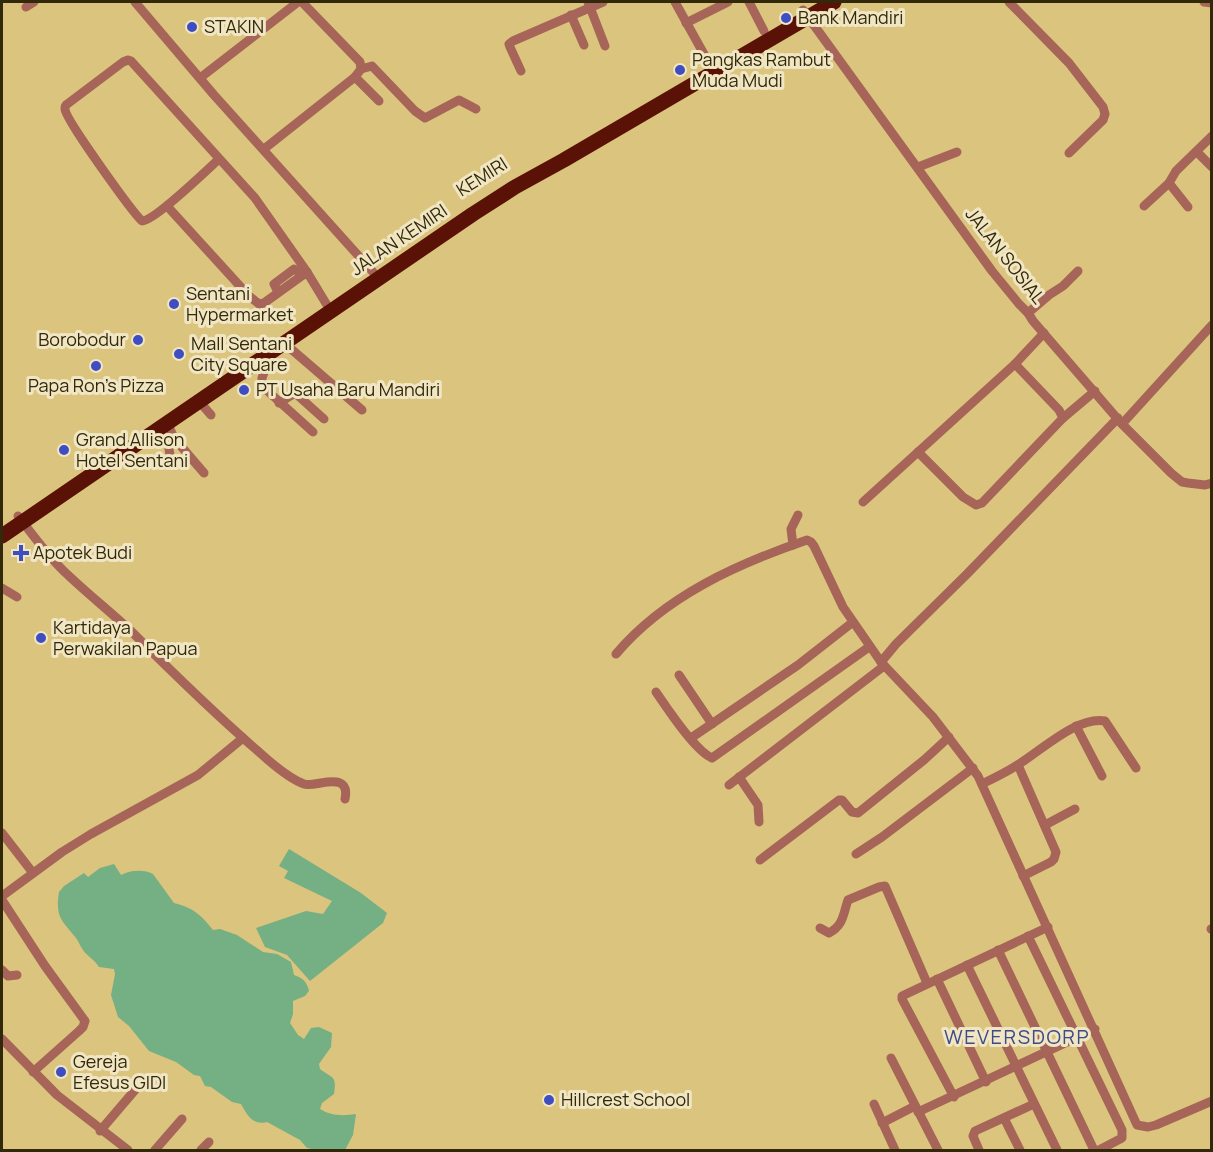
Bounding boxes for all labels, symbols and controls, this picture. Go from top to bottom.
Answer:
place label: Bank Mandiri [798,5,904,29]
marker: Bank Mandiri [779,11,793,25]
place label: STAKIN [204,14,264,38]
marker: STAKIN [185,20,199,34]
place label: Pangkas Rambut Muda Mudi [692,47,831,92]
marker: Pangkas Rambut Muda Mudi [673,63,687,77]
street label: KEMIRI [451,151,512,201]
street label: JALAN KEMIRI [345,198,451,280]
street label: JALAN SOSIAL [961,202,1051,308]
place label: Sentani Hypermarket [186,281,294,326]
marker: Sentani Hypermarket [167,297,181,311]
place label: Borobodur [38,327,127,351]
place label: Mall Sentani City Square [191,331,292,376]
marker: Borobodur [131,333,145,347]
marker: Mall Sentani City Square [172,347,186,361]
marker: Papa Ron's Pizza [89,359,103,373]
place label: Papa Ron's Pizza [28,373,164,397]
place label: PT Usaha Baru Mandiri [256,377,440,401]
marker: PT Usaha Baru Mandiri [237,383,251,397]
place label: Grand Allison Hotel Sentani [76,427,188,472]
marker: Grand Allison Hotel Sentani [57,443,71,457]
place label: Apotek Budi [33,540,132,564]
marker: Apotek Budi [14,546,28,560]
place label: Kartidaya Perwakilan Papua [53,615,198,660]
marker: Kartidaya Perwakilan Papua [34,631,48,645]
district label: WEVERSDORP [944,1023,1090,1050]
place label: Gereja Efesus GIDI [73,1049,166,1094]
marker: Gereja Efesus GIDI [54,1065,68,1079]
place label: Hillcrest School [561,1087,690,1111]
marker: Hillcrest School [542,1093,556,1107]

